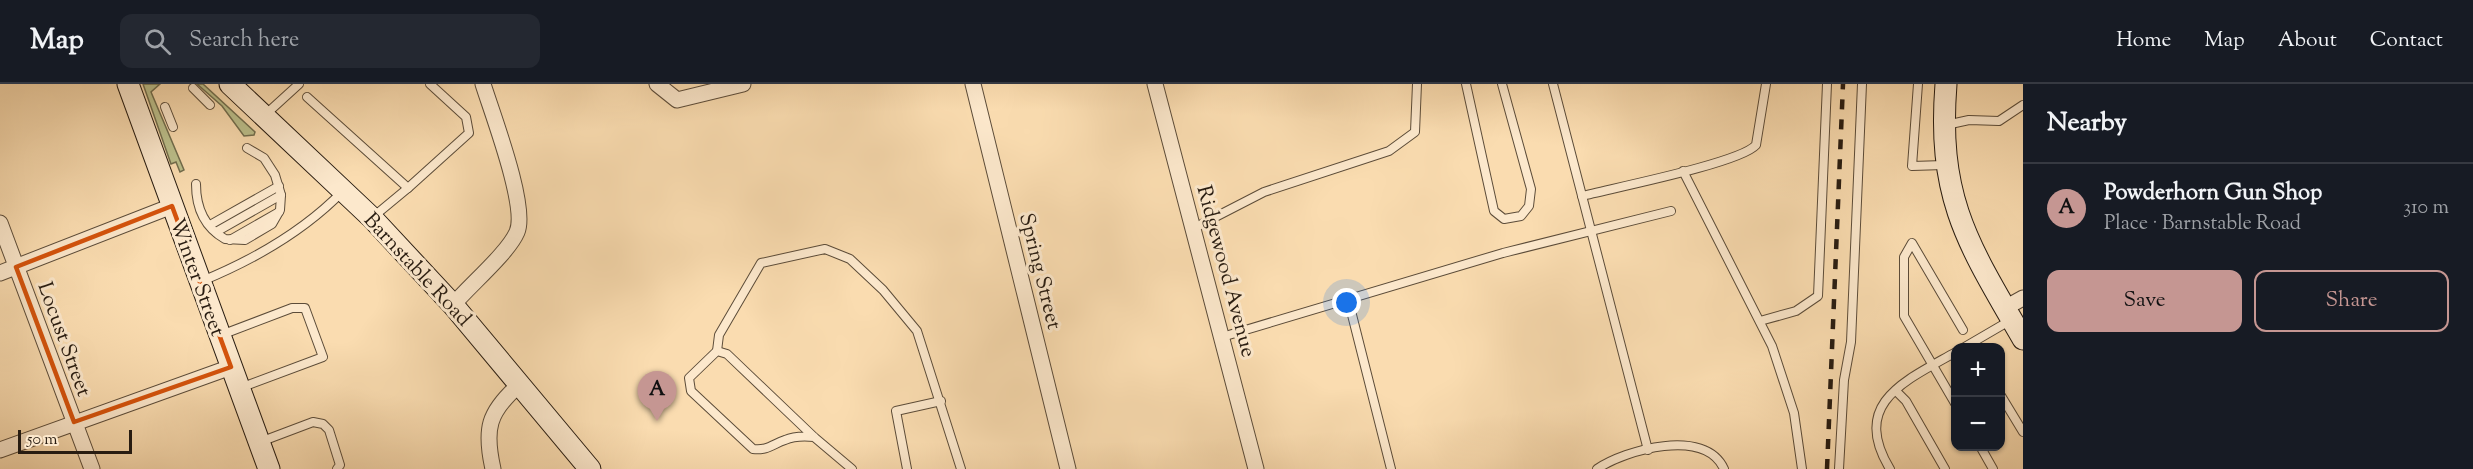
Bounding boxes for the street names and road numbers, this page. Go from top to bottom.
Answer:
street label: Ridgewood Avenue [1188,182,1262,361]
street label: Barnstable Road [356,207,477,334]
street label: Spring Street [1010,210,1068,333]
street label: Winter Street [161,214,231,341]
street label: Locust Street [29,278,98,401]

